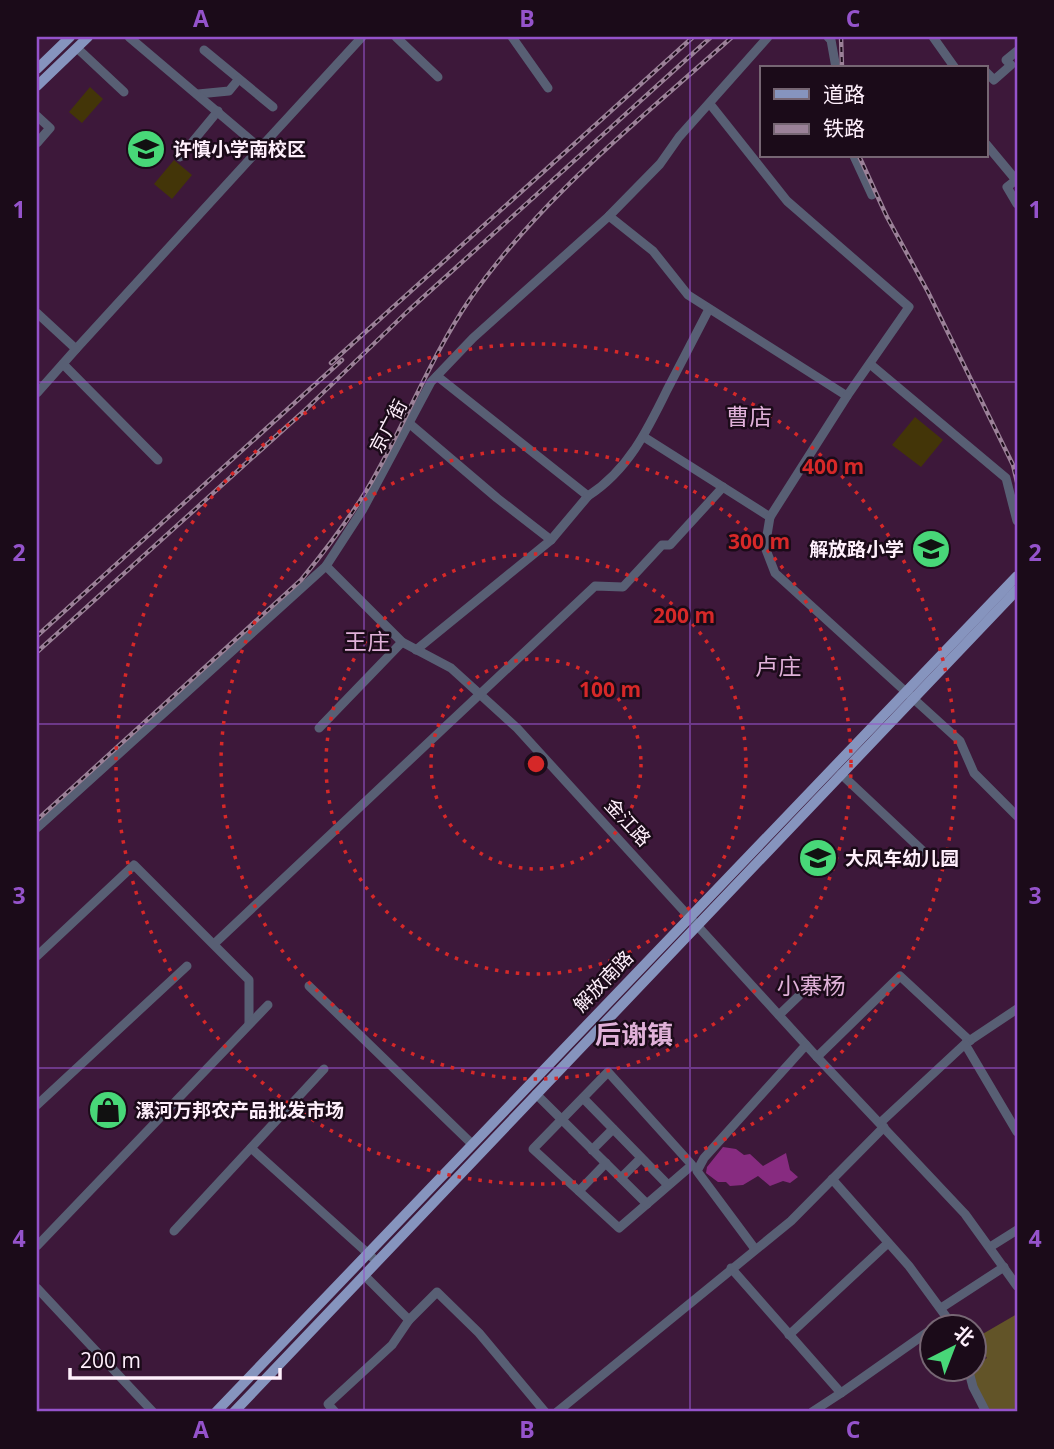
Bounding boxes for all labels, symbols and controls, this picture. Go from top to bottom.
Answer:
text: A [193,2,209,34]
text: B [519,2,535,34]
text: C [846,2,860,34]
legend [760,66,988,158]
text: 道路 [823,80,865,108]
text: 铁路 [823,114,865,142]
school or university icon: 许慎小学南校区 [125,128,167,170]
place label: 许慎小学南校区 [173,136,306,162]
text: 1 [12,193,26,225]
text: 1 [1028,193,1042,225]
street label: 京广街 [363,395,413,457]
district label: 曹店 [726,400,772,432]
text: 400 m [802,452,864,480]
text: 300 m [728,527,790,555]
school or university icon: 解放路小学 [910,528,952,570]
text: 2 [12,536,26,568]
place label: 解放路小学 [809,536,904,562]
text: 2 [1028,536,1042,568]
text: 200 m [653,601,715,629]
district label: 王庄 [344,625,390,657]
district label: 卢庄 [755,650,801,682]
text: 100 m [579,675,641,703]
centre of rings [524,752,548,776]
street label: 金江路 [599,792,657,852]
school or university icon: 大风车幼儿园 [797,837,839,879]
place label: 大风车幼儿园 [845,845,959,871]
text: 3 [12,879,26,911]
text: 3 [1028,879,1042,911]
street label: 解放南路 [567,945,639,1017]
district label: 小寨杨 [777,969,846,1001]
district label: 后谢镇 [595,1016,673,1052]
shop icon: 漯河万邦农产品批发市场 [87,1089,129,1131]
place label: 漯河万邦农产品批发市场 [135,1097,344,1123]
text: 4 [12,1222,26,1254]
text: 4 [1028,1222,1042,1254]
north arrow [918,1312,988,1382]
text: 北 [949,1319,980,1351]
scale bar [70,1337,280,1381]
text: 200 m [80,1346,141,1374]
text: A [193,1413,209,1445]
text: B [519,1413,535,1445]
text: C [846,1413,860,1445]

